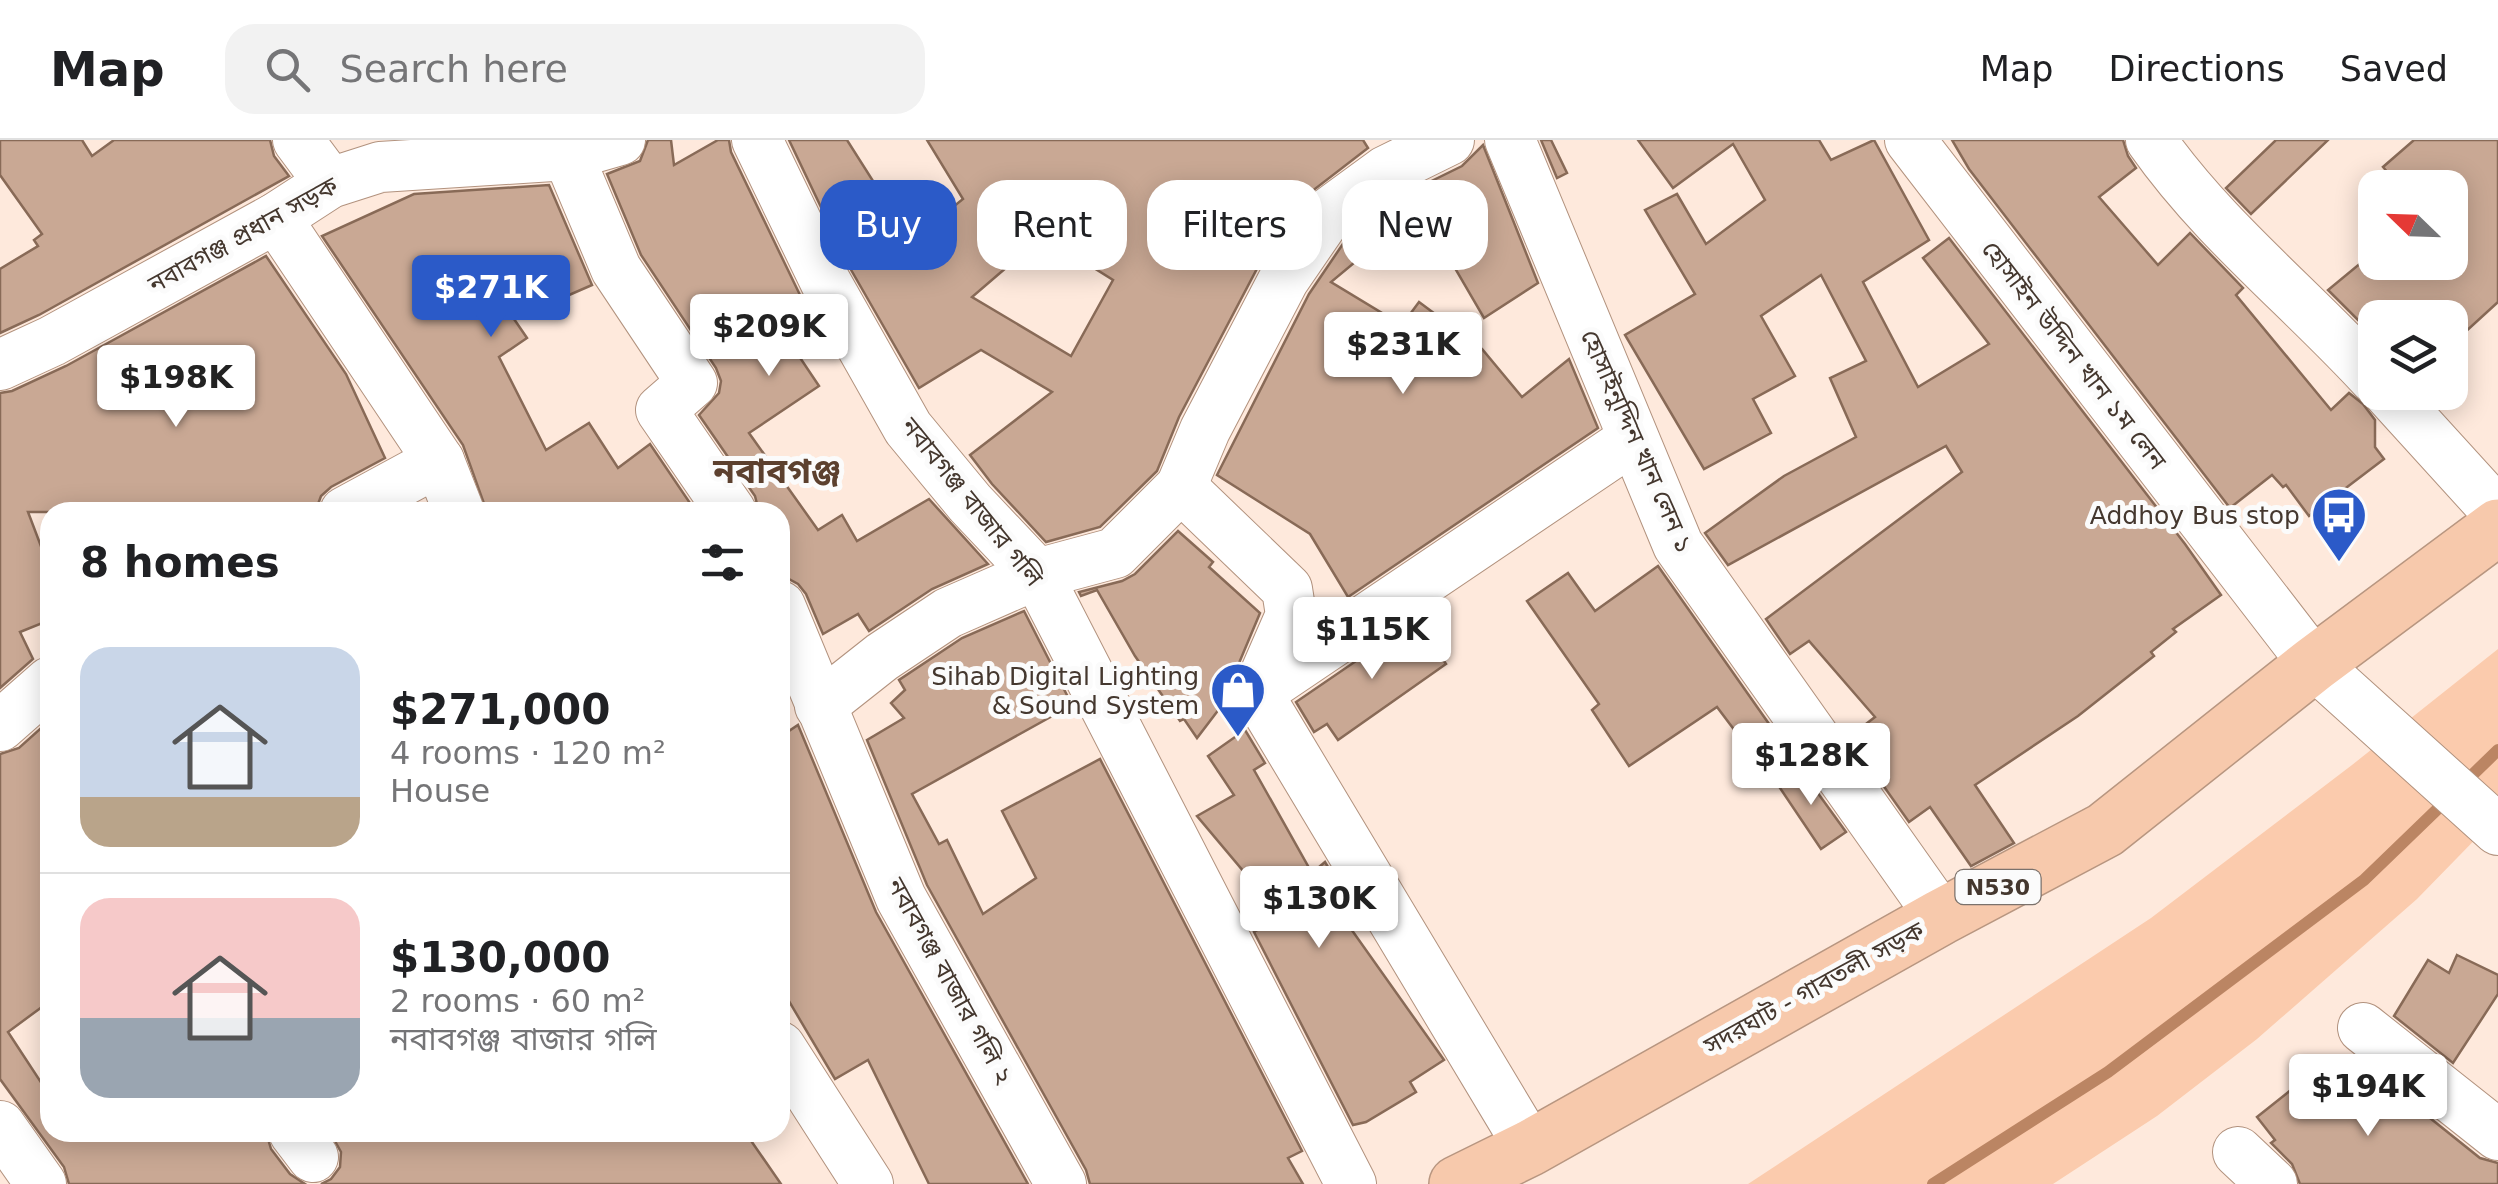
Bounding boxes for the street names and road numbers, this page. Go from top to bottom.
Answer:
street label: নবাবগঞ্জ প্রধান সড়ক [142,171,343,300]
street label: হোসাইন উদ্দিন খান ১ম লেন [1976,235,2173,476]
street label: হোসাইনুদ্দিন খান লেন ১ [1575,325,1699,557]
street label: নবাবগঞ্জ বাজার গলি [895,411,1049,593]
road number: N530 [1956,870,2040,904]
street label: নবাবগঞ্জ বাজার গলি ২ [881,872,1019,1089]
street label: সদরঘাট - গাবতলী সড়ক [1698,915,1930,1061]

